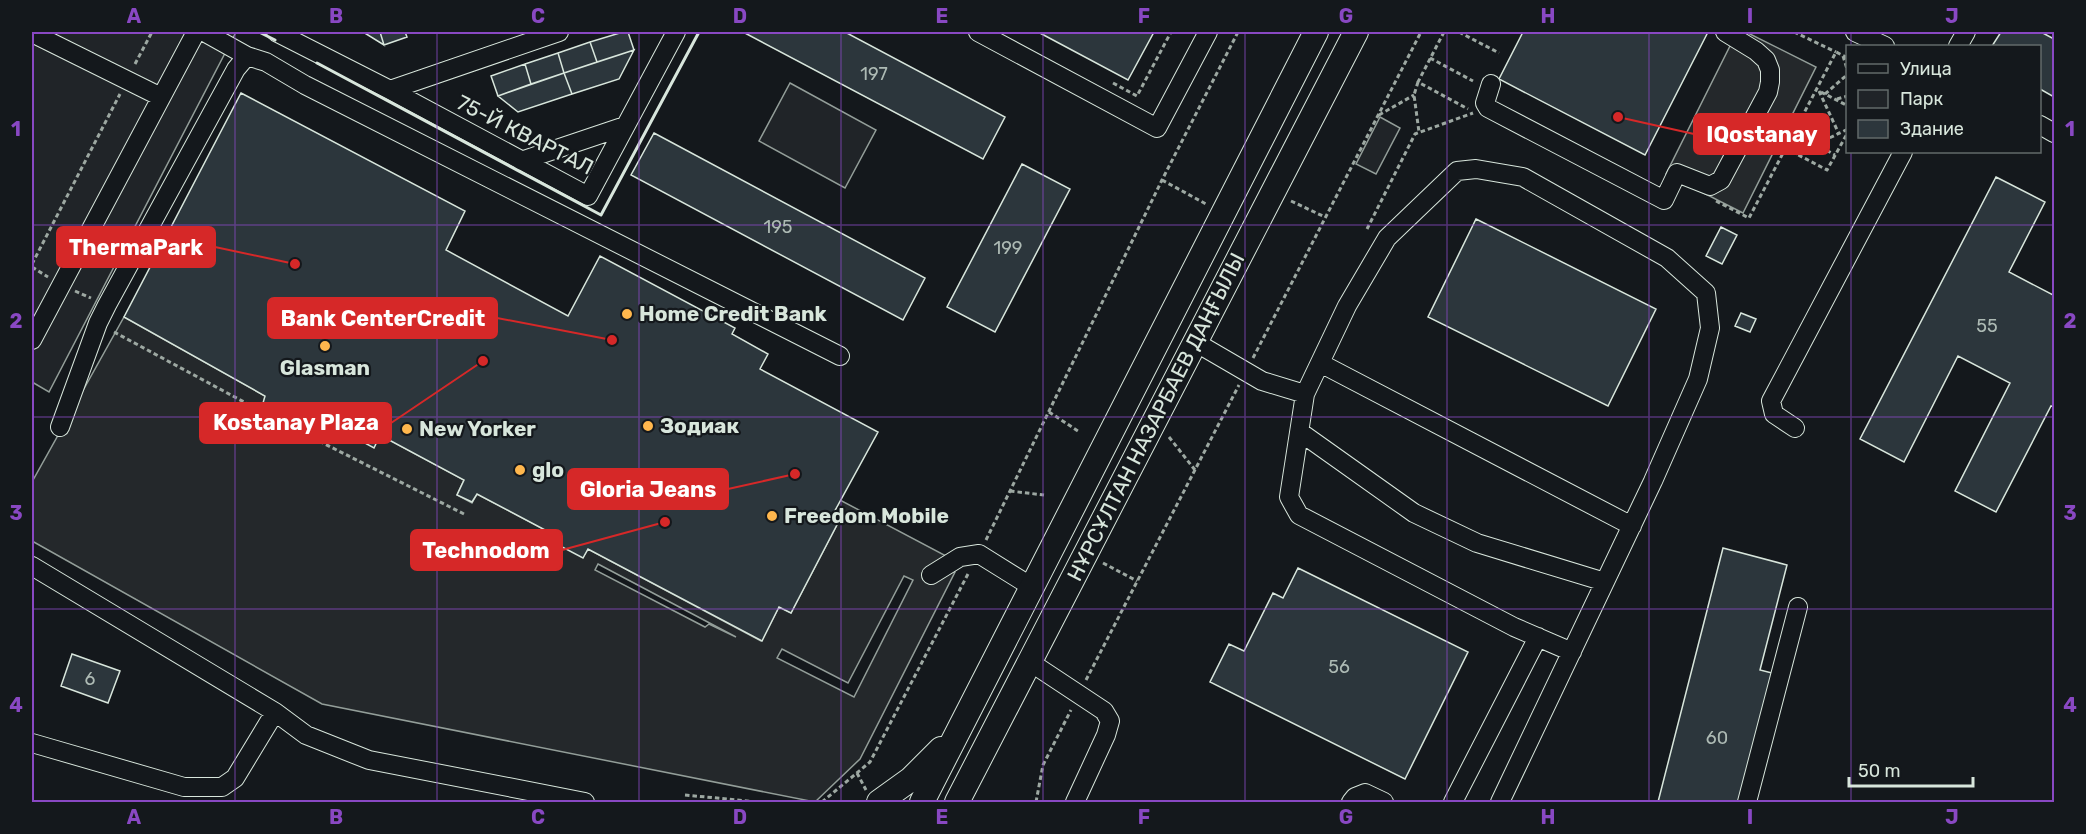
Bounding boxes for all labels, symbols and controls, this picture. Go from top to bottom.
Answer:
text: A [127,4,142,28]
text: B [329,4,343,28]
text: C [531,4,545,28]
text: D [733,4,747,28]
text: E [936,4,948,28]
text: F [1138,4,1150,28]
text: G [1339,4,1353,28]
text: H [1541,4,1555,28]
text: I [1747,4,1753,28]
text: J [1945,4,1959,28]
legend [1846,45,2041,153]
text: Улица [1900,58,1952,80]
house number: 197 [860,63,888,85]
text: Парк [1900,88,1944,110]
street label: 75-Й КВАРТАЛ [453,89,598,180]
callout: IQostanay [1694,114,1829,154]
text: 1 [11,117,21,141]
text: 1 [2065,117,2075,141]
text: Здание [1900,118,1964,140]
text: IQostanay [1706,121,1818,148]
house number: 195 [763,216,793,238]
callout: ThermaPark [57,227,215,267]
text: ThermaPark [69,234,203,261]
house number: 199 [993,237,1023,259]
street label: НҰРСҰЛТАН НАЗАРБАЕВ ДАҢҒЫЛЫ [1062,249,1250,585]
callout: Bank CenterCredit [268,298,497,338]
place label: Home Credit Bank [639,301,828,326]
text: Bank CenterCredit [281,305,485,332]
marker: Home Credit Bank [620,307,634,321]
text: 2 [10,309,23,333]
text: 2 [2064,309,2077,333]
house number: 55 [1976,315,1998,337]
marker: Glasman [318,339,332,353]
place label: Glasman [280,355,370,380]
callout: Kostanay Plaza [200,403,391,443]
text: Kostanay Plaza [213,409,379,436]
place label: Зодиак [660,413,740,438]
place label: New Yorker [419,416,536,441]
marker: Зодиак [641,419,655,433]
marker: New Yorker [400,422,414,436]
place label: glo [532,457,564,482]
marker: glo [513,463,527,477]
callout: Gloria Jeans [568,469,728,509]
text: Gloria Jeans [580,476,716,503]
text: 3 [9,501,23,525]
text: 3 [2063,501,2077,525]
place label: Freedom Mobile [784,503,949,528]
marker: Freedom Mobile [765,509,779,523]
callout: Technodom [411,530,562,570]
text: Technodom [422,537,550,564]
house number: 56 [1328,656,1350,678]
house number: 6 [85,668,96,690]
text: 4 [9,693,23,717]
text: 4 [2063,693,2077,717]
house number: 60 [1706,727,1728,749]
scale bar [1849,750,1974,788]
text: 50 m [1858,760,1901,782]
text: A [127,805,142,829]
text: B [329,805,343,829]
text: C [531,805,545,829]
text: D [733,805,747,829]
text: E [936,805,948,829]
text: F [1138,805,1150,829]
text: G [1339,805,1353,829]
text: H [1541,805,1555,829]
text: I [1747,805,1753,829]
text: J [1945,805,1959,829]

